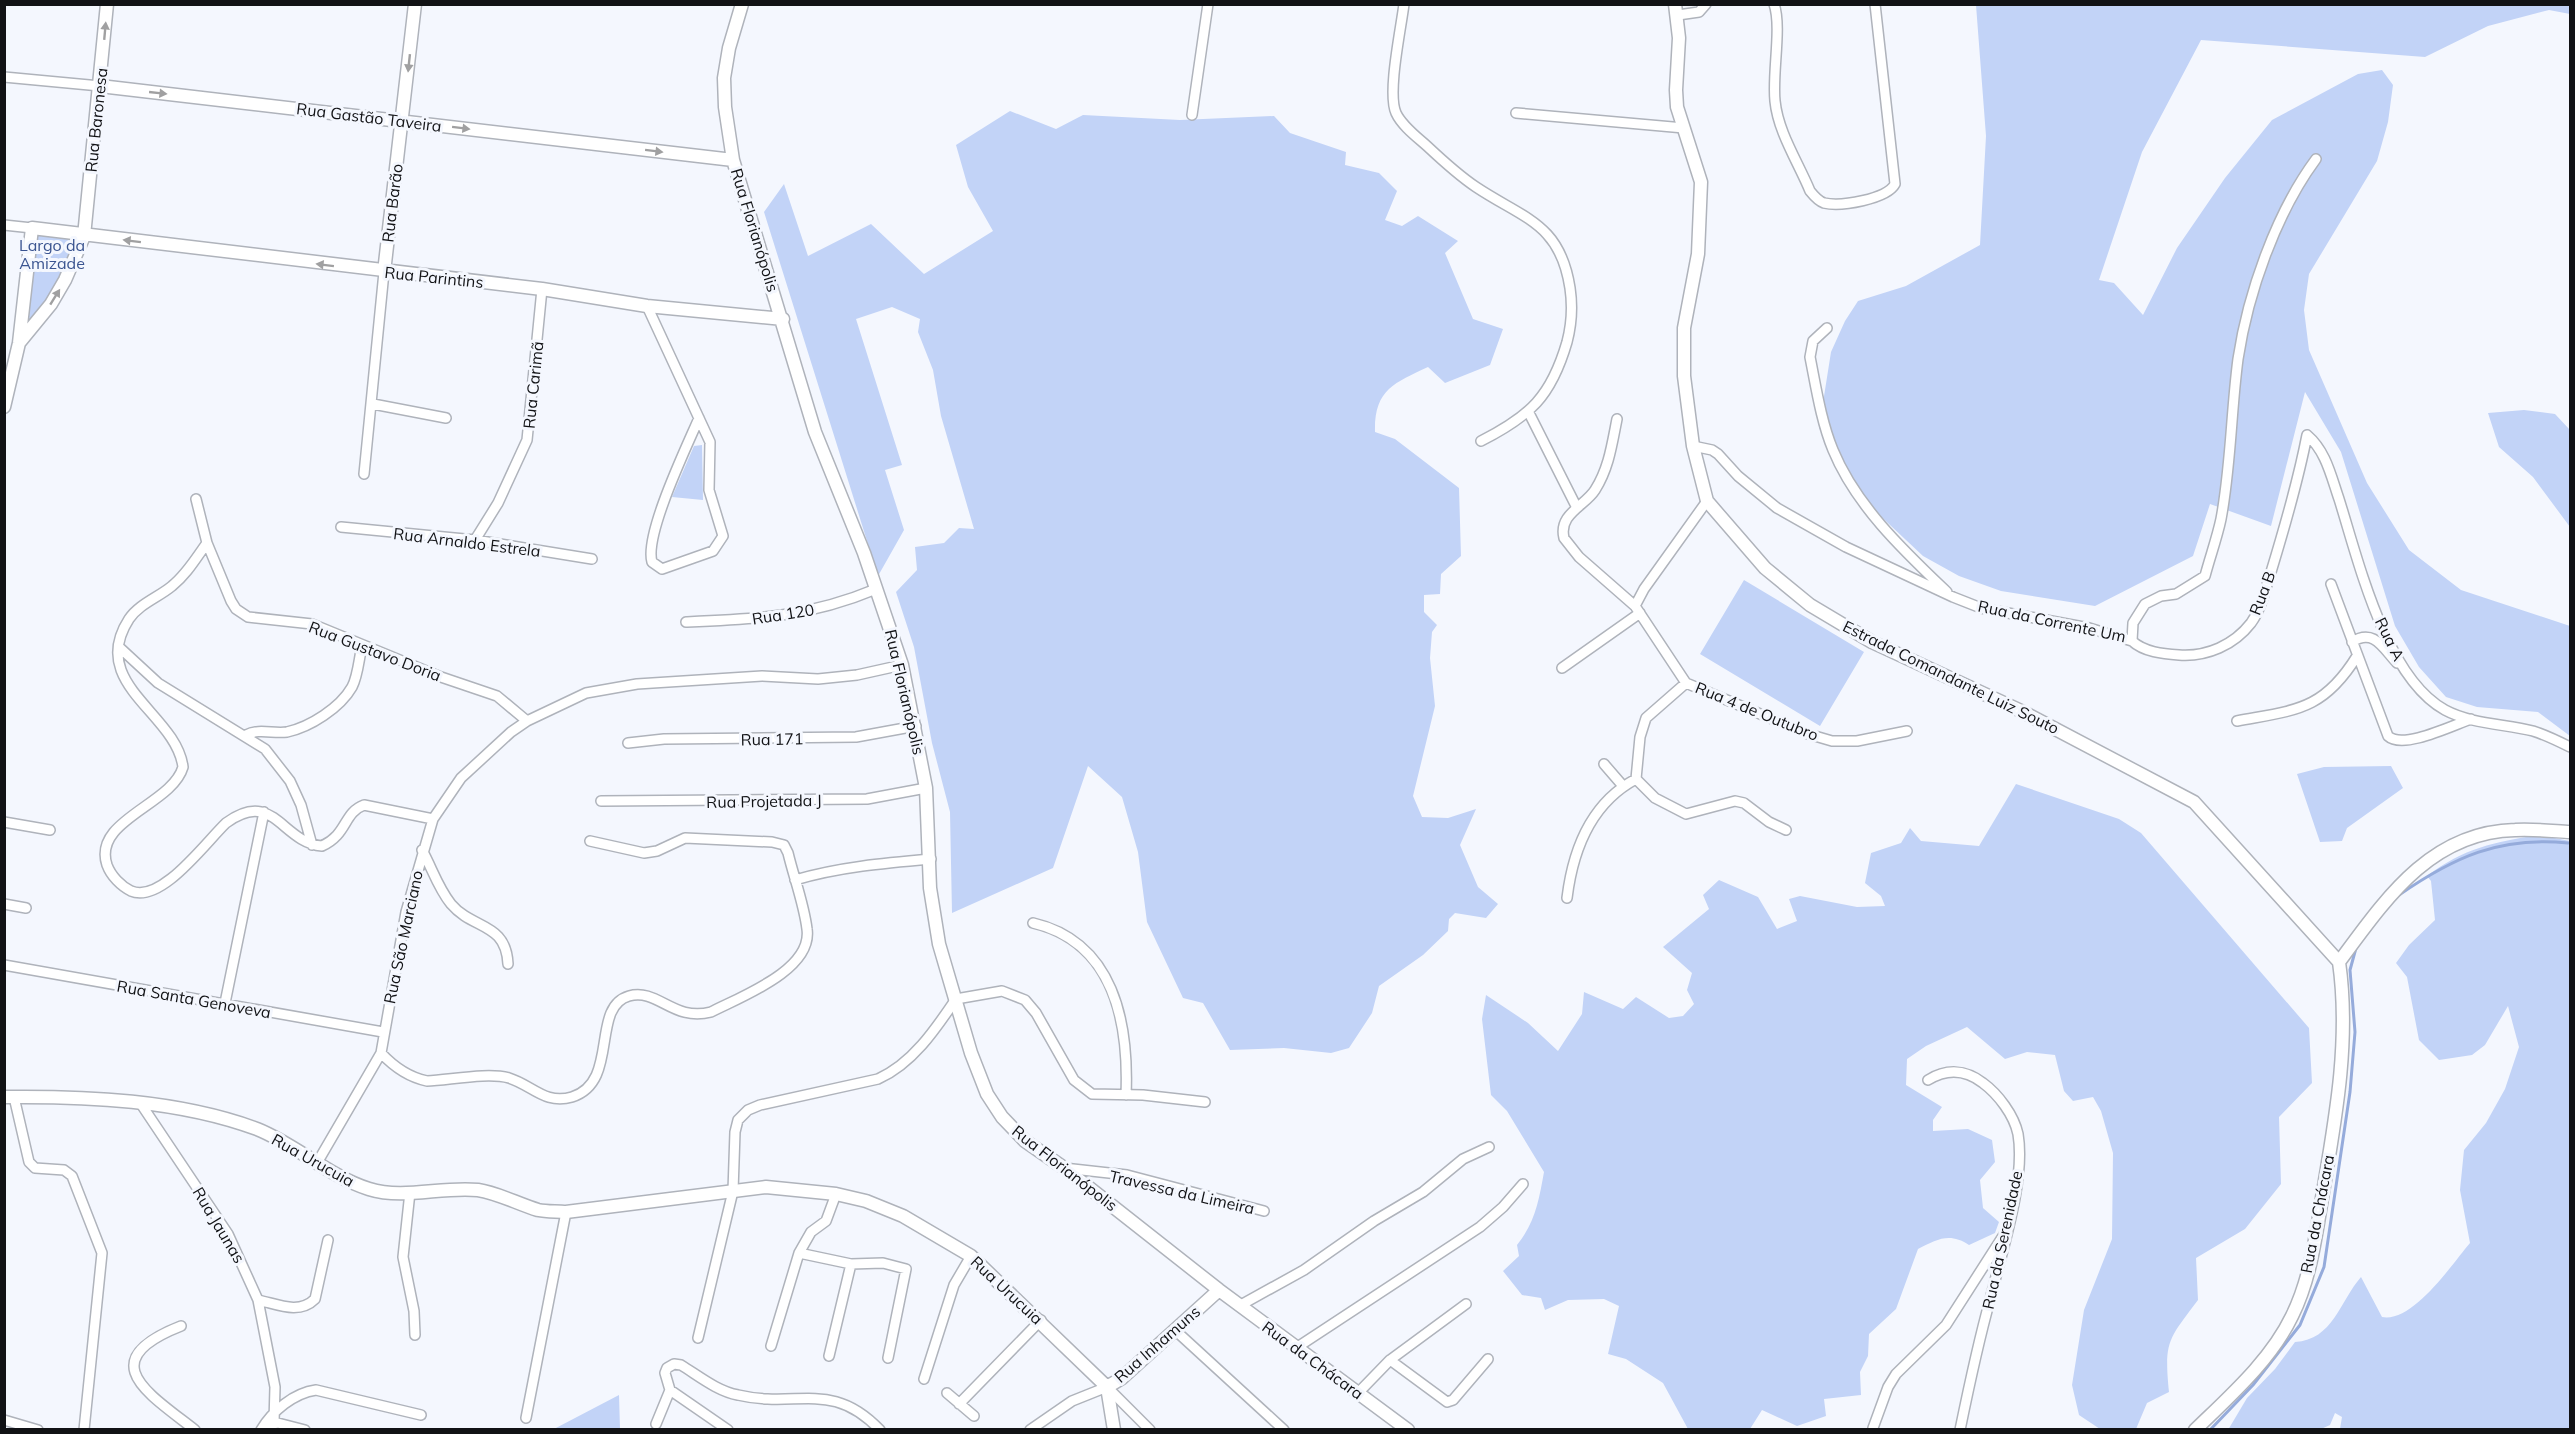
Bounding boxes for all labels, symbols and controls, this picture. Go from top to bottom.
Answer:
one-way arrow [100,22,110,41]
one-way arrow [404,53,414,72]
street label: Rua Baronesa [81,67,111,173]
one-way arrow [148,88,167,97]
street label: Rua Gastão Taveira [295,98,443,136]
one-way arrow [451,123,470,133]
one-way arrow [645,146,664,156]
street label: Rua Barão [377,163,407,243]
street label: Rua Florianópolis [727,166,783,294]
park label: Largo da Amizade [19,235,85,273]
one-way arrow [122,237,141,246]
one-way arrow [316,260,335,269]
street label: Rua Parintins [384,262,485,292]
one-way arrow [49,289,60,305]
street label: Rua Carimã [518,340,548,430]
street label: Rua Arnaldo Estrela [392,523,542,561]
street label: Rua B [2245,568,2279,618]
street label: Rua da Corrente Um [1976,596,2128,646]
street label: Rua 120 [750,599,816,629]
street label: Rua A [2371,614,2409,664]
street label: Estrada Comandante Luiz Souto [1840,616,2062,738]
street label: Rua Gustavo Doria [306,617,444,685]
street label: Rua Florianópolis [881,627,929,757]
street label: Rua 4 de Outubro [1692,677,1822,745]
street label: Rua 171 [740,728,804,750]
street label: Rua Projetada J [706,790,822,812]
street label: Rua São Marciano [379,868,427,1006]
street label: Rua Santa Genoveva [115,976,273,1022]
street label: Rua Florianópolis [1008,1121,1122,1215]
street label: Rua Urucuia [268,1129,358,1191]
street label: Rua da Chácara [2296,1153,2338,1275]
street label: Travessa da Limeira [1108,1166,1256,1218]
street label: Rua da Serenidade [1978,1169,2026,1311]
street label: Rua Jaunas [189,1183,250,1267]
street label: Rua Urucuia [967,1252,1047,1328]
street label: Rua Inhamuns [1110,1301,1204,1387]
street label: Rua da Chácara [1259,1317,1367,1403]

